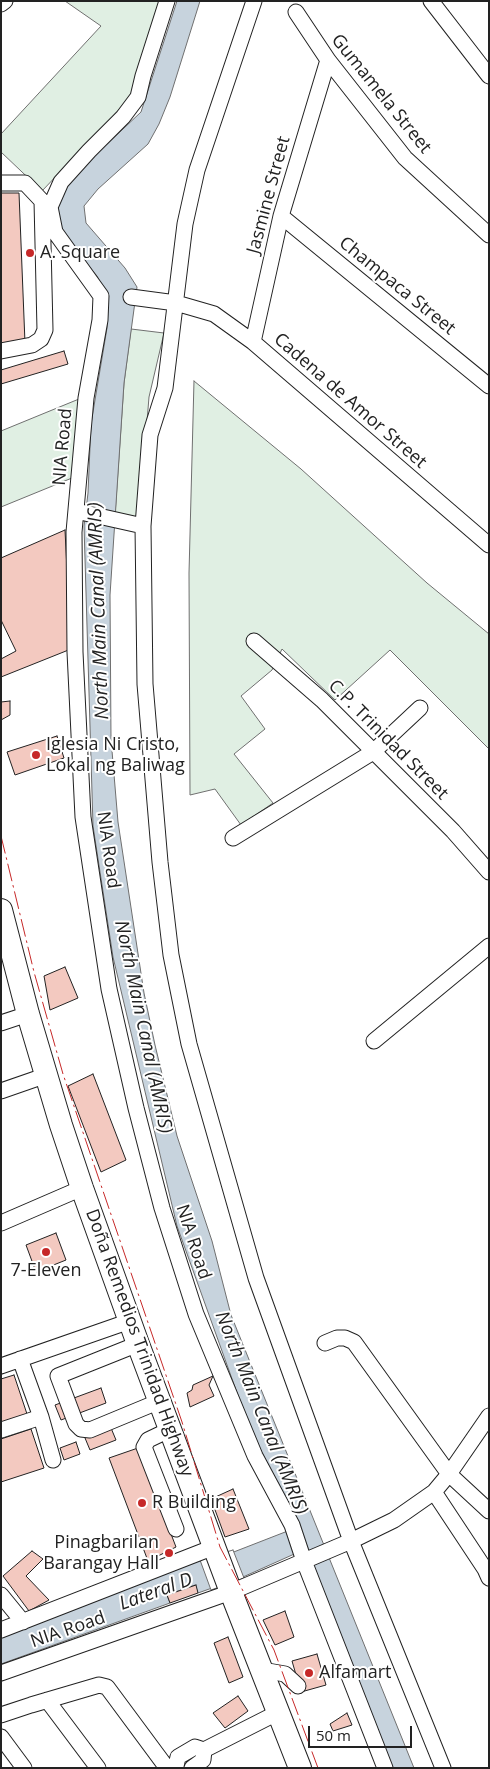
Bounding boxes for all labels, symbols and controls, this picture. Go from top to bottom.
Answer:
street label: Gumamela Street [326,30,436,158]
street label: Jasmine Street [243,134,295,256]
street label: Champaca Street [334,232,460,340]
place label: A. Square [40,242,120,264]
marker: A. Square [24,247,36,259]
street label: Cadena de Amor Street [269,329,431,473]
street label: NIA Road [49,407,77,487]
water label: North Main Canal (AMRIS) [84,502,114,720]
street label: C.P. Trinidad Street [324,676,452,804]
place label: Iglesia Ni Cristo, Lokal ng Baliwag [46,734,185,776]
marker: Iglesia Ni Cristo, Lokal ng Baliwag [30,749,42,761]
street label: NIA Road [92,810,124,890]
water label: North Main Canal (AMRIS) [109,918,177,1136]
street label: NIA Road [171,1202,215,1282]
street label: Doña Remedios Trinidad Highway [80,1206,198,1480]
marker: 7-Eleven [40,1246,52,1258]
place label: 7-Eleven [11,1260,81,1282]
water label: North Main Canal (AMRIS) [210,1308,312,1518]
place label: R Building [152,1492,236,1514]
marker: R Building [136,1497,148,1509]
place label: Pinagbarilan Barangay Hall [43,1532,159,1575]
marker: Pinagbarilan Barangay Hall [163,1547,175,1559]
water label: Lateral D [116,1568,196,1616]
street label: NIA Road [28,1607,108,1653]
place label: Alfamart [319,1662,391,1684]
marker: Alfamart [303,1667,315,1679]
scale bar [310,1716,414,1748]
text: 50 m [316,1725,351,1745]

